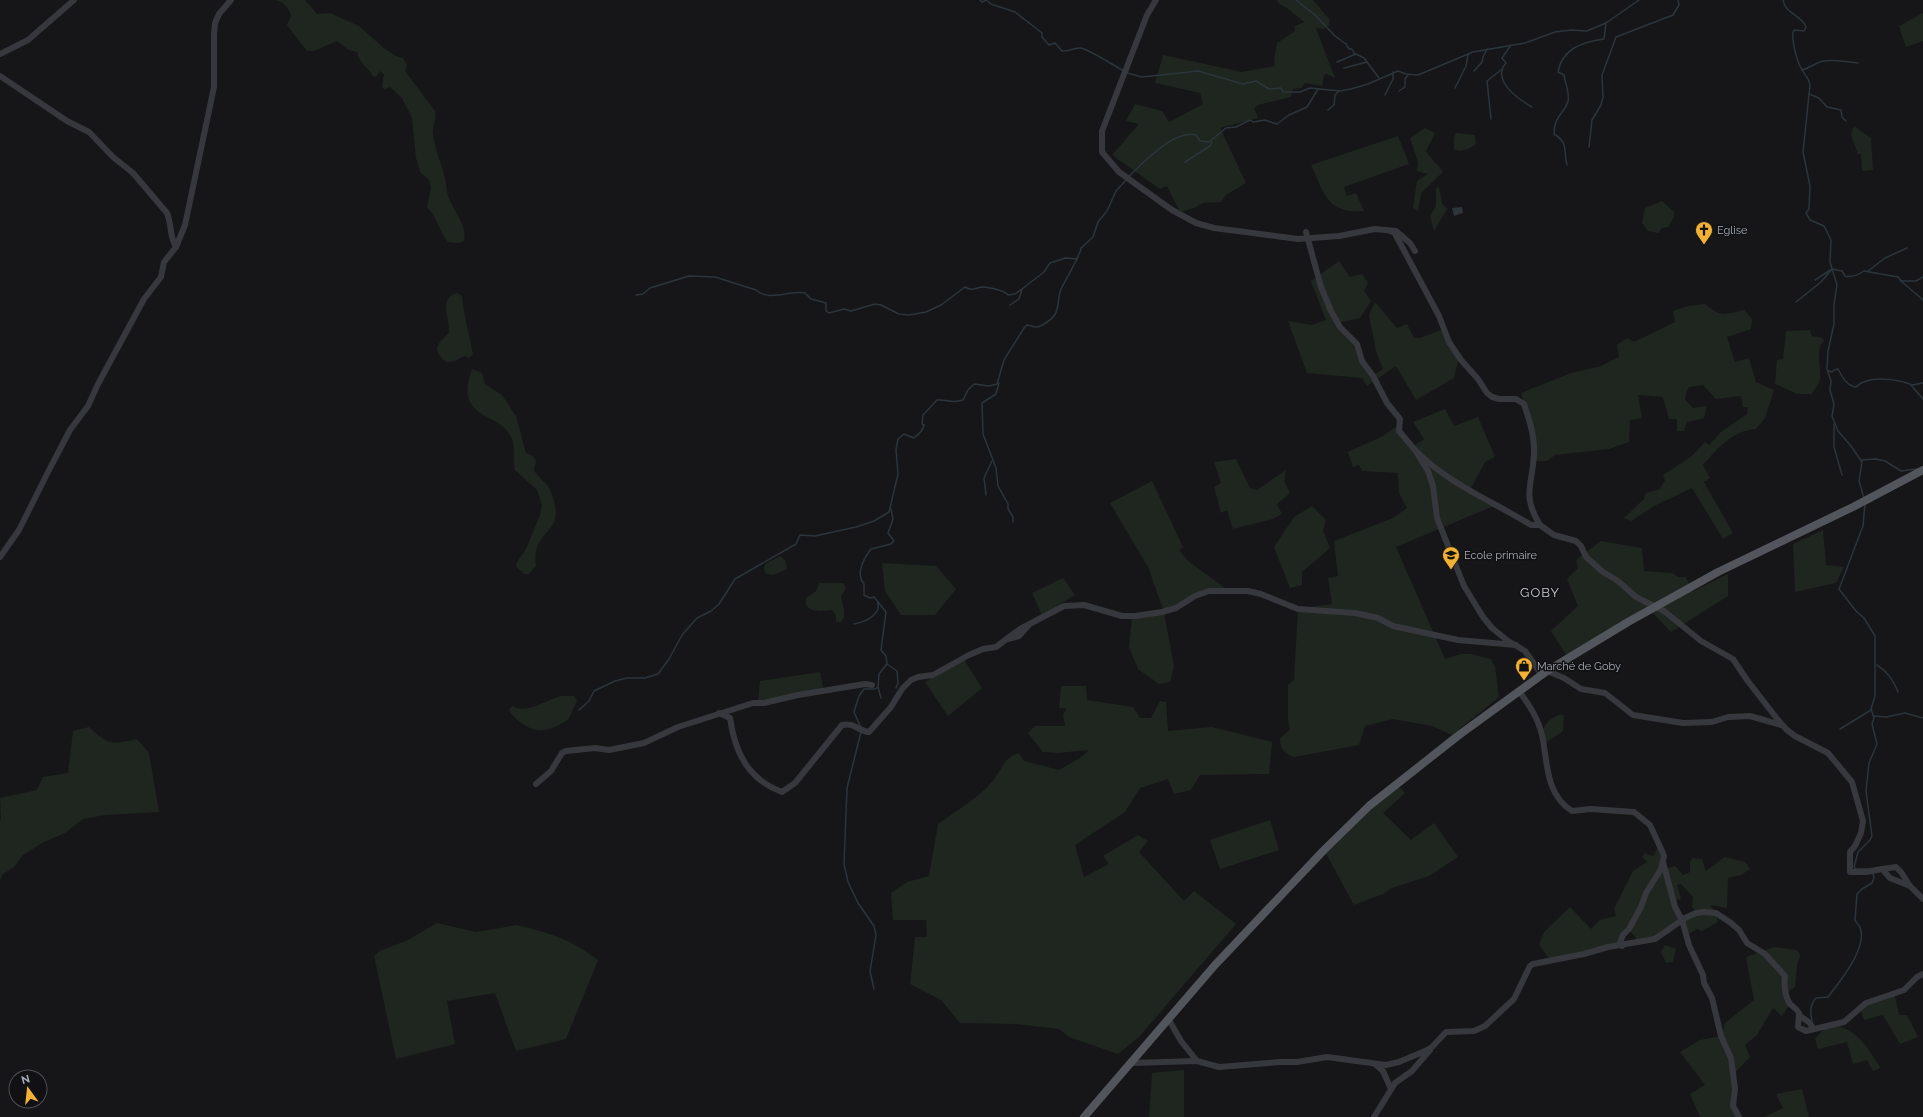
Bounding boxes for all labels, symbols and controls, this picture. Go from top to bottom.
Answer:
church icon: Eglise [1694,220,1714,245]
place label: Eglise [1717,224,1748,237]
school or university icon: Ecole primaire [1441,545,1461,570]
place label: Ecole primaire [1464,549,1538,562]
district label: GOBY [1520,585,1560,600]
shop icon: Marché de Goby [1514,656,1534,681]
place label: Marché de Goby [1537,660,1621,673]
north arrow [8,1069,48,1109]
text: N [20,1072,31,1087]

